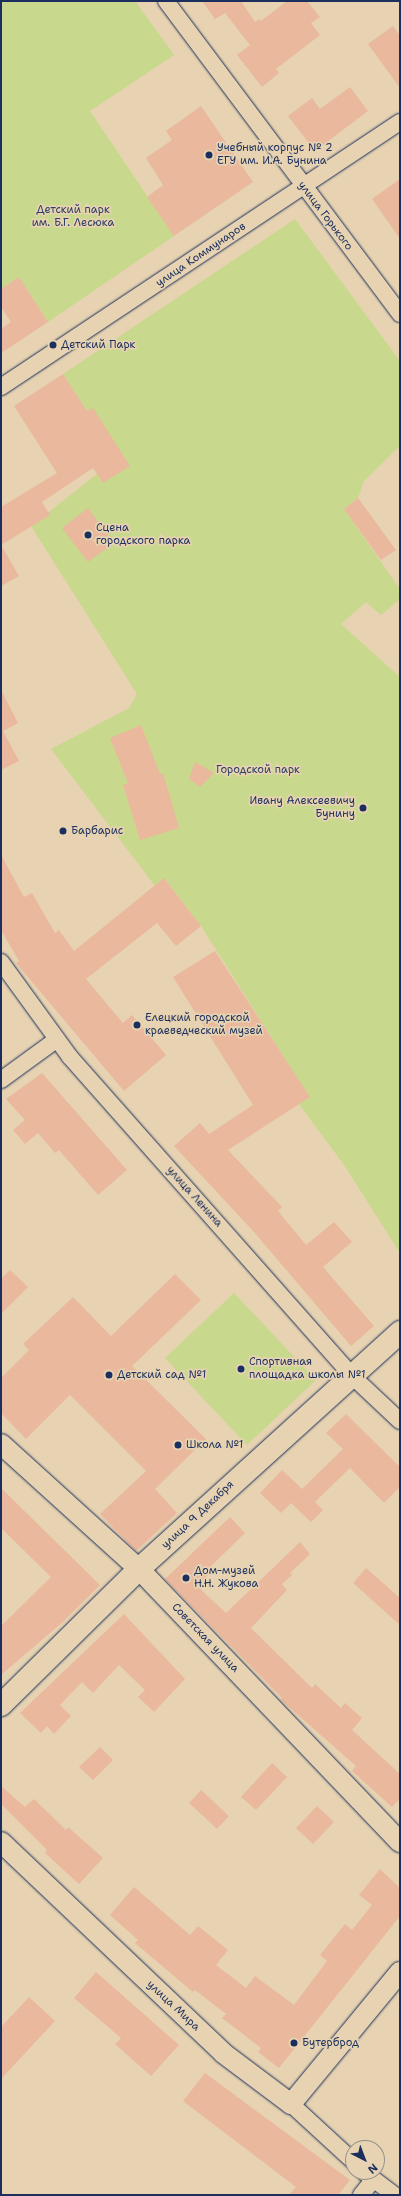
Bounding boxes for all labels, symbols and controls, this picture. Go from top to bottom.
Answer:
place label: Учебный корпус № 2 ЕГУ им. И.А. Бунина [217,142,333,168]
marker: Учебный корпус № 2 ЕГУ им. И.А. Бунина [204,150,214,160]
street label: улица Горького [295,179,355,253]
park label: Детский парк им. Б.Г. Лесюка [32,204,114,230]
street label: улица Коммунаров [154,220,248,290]
place label: Детский Парк [61,338,135,352]
marker: Детский Парк [48,340,58,350]
place label: Сцена городского парка [96,522,190,548]
marker: Сцена городского парка [83,530,93,540]
park label: Городской парк [216,763,300,777]
place label: Ивану Алексеевичу Бунину [249,795,355,821]
marker: Ивану Алексеевичу Бунину [358,803,368,813]
place label: Барбарис [71,824,123,838]
marker: Барбарис [58,826,68,836]
place label: Елецкий городской краеведческий музей [145,1012,263,1038]
marker: Елецкий городской краеведческий музей [132,1020,142,1030]
street label: улица Ленина [163,1164,225,1230]
place label: Спортивная площадка школы №1 [249,1356,366,1382]
marker: Спортивная площадка школы №1 [236,1364,246,1374]
place label: Детский сад №1 [117,1368,206,1382]
marker: Детский сад №1 [104,1370,114,1380]
place label: Школа №1 [186,1438,243,1452]
marker: Школа №1 [173,1440,183,1450]
street label: улица 9 Декабря [159,1478,237,1552]
place label: Дом-музей Н.Н. Жукова [194,1565,258,1591]
marker: Дом-музей Н.Н. Жукова [181,1573,191,1583]
street label: Советская улица [169,1601,241,1675]
street label: улица Мира [144,1978,202,2034]
place label: Бутерброд [302,2036,359,2050]
marker: Бутерброд [289,2038,299,2048]
north arrow [345,2140,385,2180]
text: N [364,2160,381,2177]

